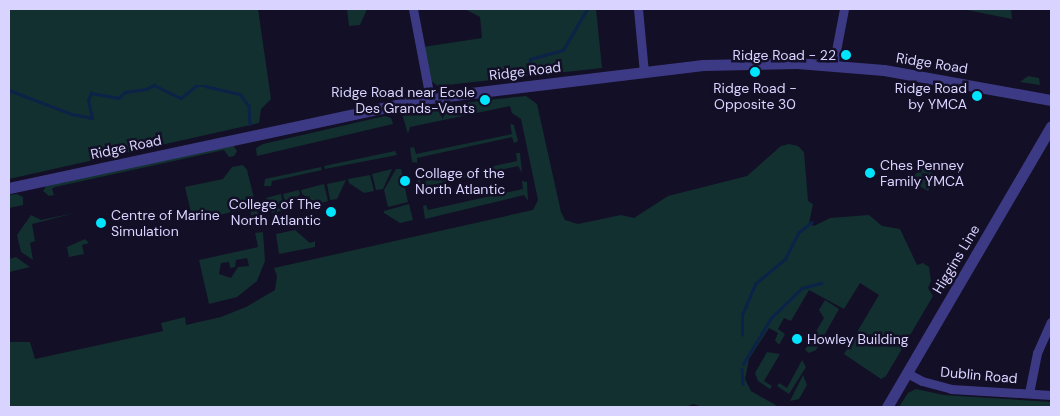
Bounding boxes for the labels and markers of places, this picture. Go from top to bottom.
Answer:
place label: Ridge Road - 22 [733,47,836,63]
marker: Ridge Road - 22 [840,49,852,61]
marker: Ridge Road - Opposite 30 [749,66,761,78]
place label: Ridge Road - Opposite 30 [713,80,797,112]
place label: Ridge Road by YMCA [895,80,967,112]
place label: Ridge Road near Ecole Des Grands-Vents [331,84,475,116]
marker: Ridge Road by YMCA [971,90,983,102]
marker: Ridge Road near Ecole Des Grands-Vents [479,94,491,106]
place label: Ches Penney Family YMCA [880,157,964,190]
place label: Collage of the North Atlantic [415,165,505,198]
marker: Ches Penney Family YMCA [864,167,876,179]
marker: Collage of the North Atlantic [399,175,411,187]
place label: College of The North Atlantic [229,196,321,228]
marker: College of The North Atlantic [325,206,337,218]
place label: Centre of Marine Simulation [111,207,220,240]
marker: Centre of Marine Simulation [95,217,107,229]
place label: Howley Building [807,331,908,347]
marker: Howley Building [791,333,803,345]

